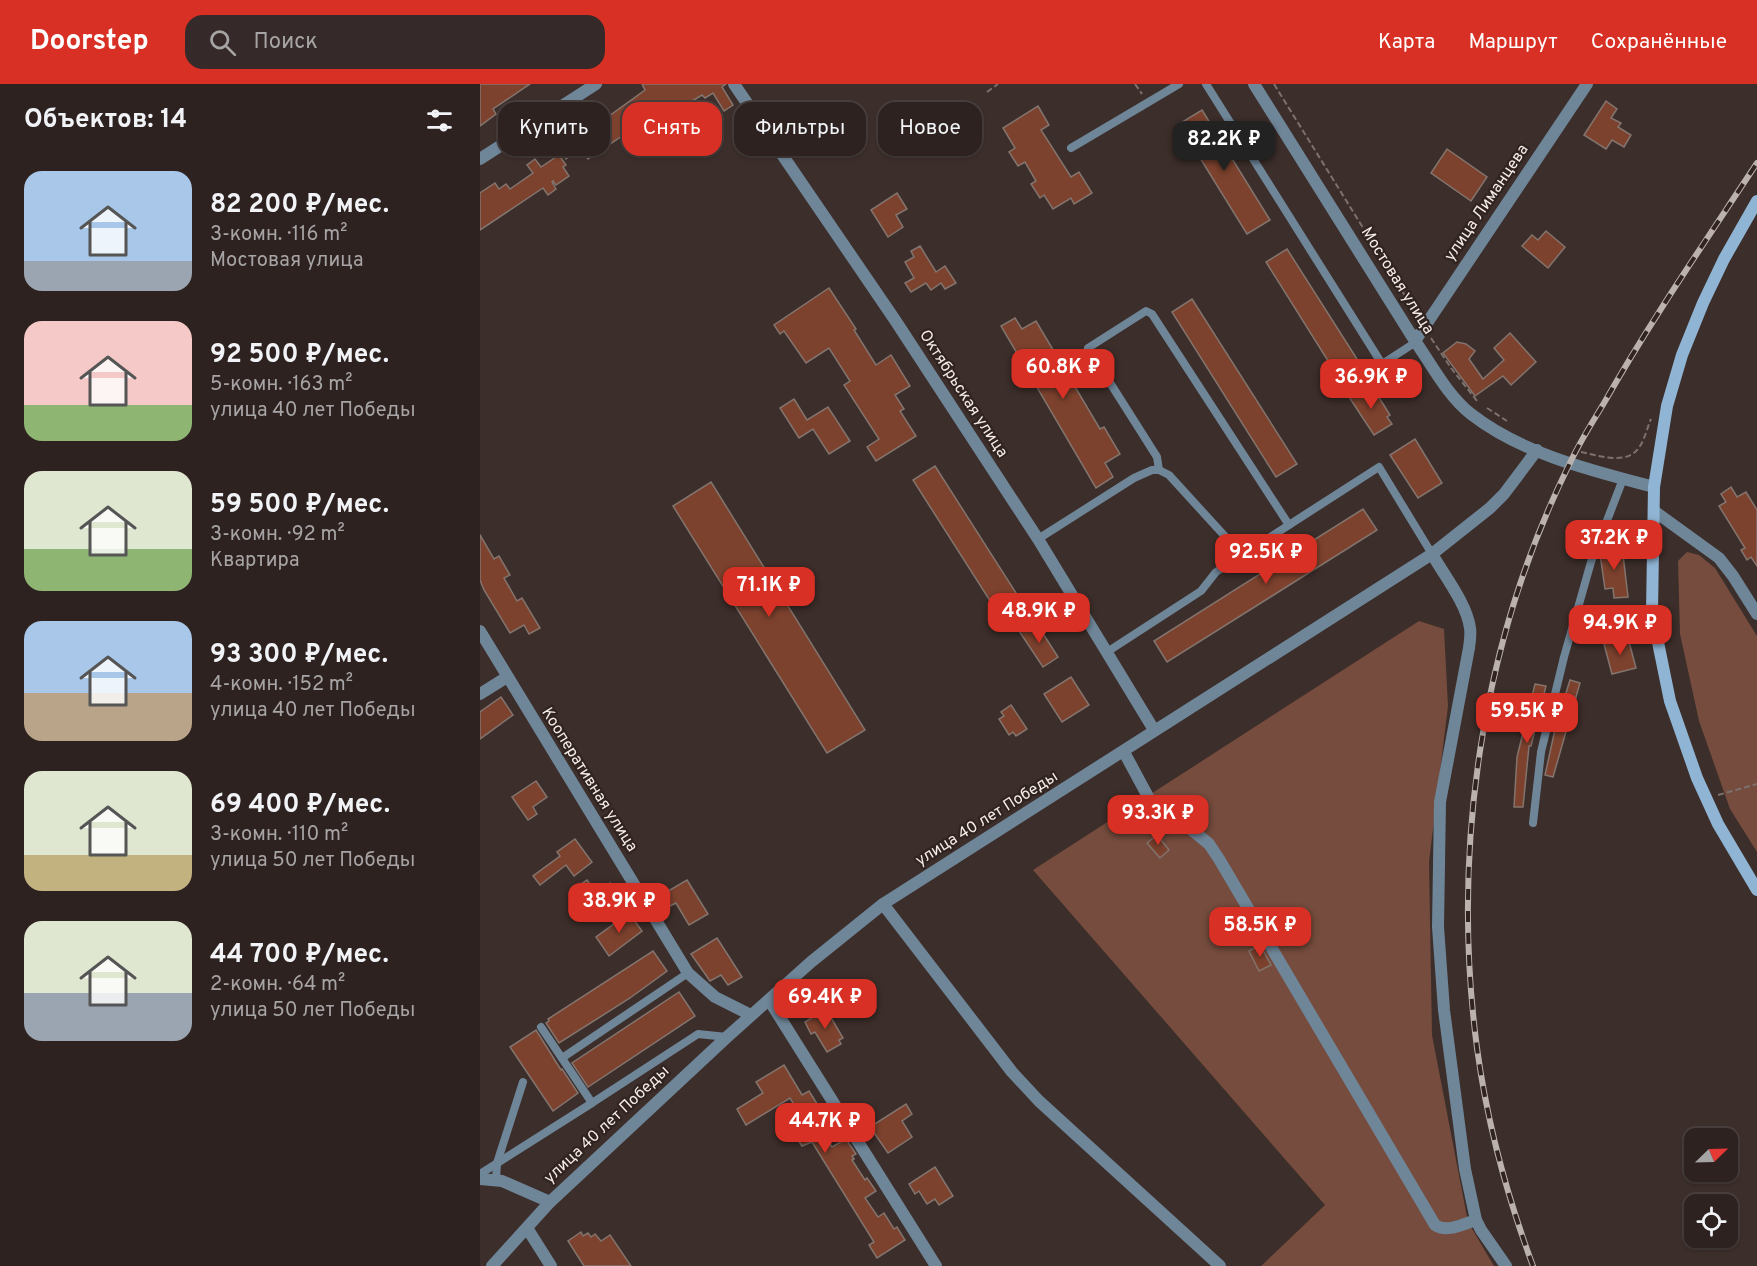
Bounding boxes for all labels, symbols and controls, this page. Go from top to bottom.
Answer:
search box [185,15,605,69]
text: Doorstep [30,24,149,60]
icon: search [206,26,239,59]
text: Поиск [254,29,318,56]
text: Карта [1378,29,1435,56]
text: Маршрут [1468,29,1558,56]
text: Сохранённые [1591,29,1727,56]
chip: Купить [498,102,610,156]
chip: Снять [622,102,722,156]
chip: Фильтры [734,102,866,156]
chip: Новое [878,102,982,156]
text: Объектов: 14 [24,104,187,137]
icon: filters [423,104,456,137]
pin: 82.2K ₽ [1169,121,1279,172]
text: 82.2K ₽ [1187,127,1261,153]
street label: улица Лиманцева [1440,141,1534,265]
text: 82 200 ₽/мес. [210,189,389,222]
icon: home [72,195,144,267]
text: 3-комн. · 116 m² [210,222,347,248]
street label: Мостовая улица [1356,224,1438,338]
text: Мостовая улица [210,248,363,274]
street label: Октябрьская улица [914,326,1012,462]
text: 92 500 ₽/мес. [210,339,389,372]
icon: home [72,345,144,417]
pin: 60.8K ₽ [1008,349,1118,400]
text: 60.8K ₽ [1025,355,1101,381]
pin: 36.9K ₽ [1316,359,1426,410]
text: 36.9K ₽ [1334,365,1408,391]
text: 5-комн. · 163 m² [210,372,352,398]
text: улица 40 лет Победы [210,398,415,424]
text: 59 500 ₽/мес. [210,489,389,522]
icon: home [72,495,144,567]
pin: 37.2K ₽ [1559,520,1669,571]
text: 3-комн. · 92 m² [210,522,345,548]
text: 37.2K ₽ [1579,526,1649,552]
pin: 92.5K ₽ [1211,534,1321,585]
text: 92.5K ₽ [1229,540,1303,566]
text: Квартира [210,548,299,574]
pin: 71.1K ₽ [714,567,824,618]
text: 71.1K ₽ [737,573,801,599]
pin: 48.9K ₽ [984,593,1094,644]
text: 48.9K ₽ [1002,599,1076,625]
pin: 94.9K ₽ [1565,605,1675,656]
text: 94.9K ₽ [1583,611,1657,637]
text: 93 300 ₽/мес. [210,639,388,672]
icon: home [72,645,144,717]
text: 4-комн. · 152 m² [210,672,353,698]
pin: 59.5K ₽ [1472,693,1582,744]
text: улица 40 лет Победы [210,698,415,724]
text: 59.5K ₽ [1490,699,1564,725]
street label: Кооперативная улица [536,704,642,856]
street label: улица 40 лет Победы [912,767,1062,871]
text: 69 400 ₽/мес. [210,789,390,822]
icon: home [72,795,144,867]
pin: 93.3K ₽ [1103,795,1213,846]
text: 93.3K ₽ [1122,801,1194,827]
text: 3-комн. · 110 m² [210,822,348,848]
text: улица 50 лет Победы [210,848,415,874]
pin: 38.9K ₽ [564,883,674,934]
text: 38.9K ₽ [582,889,656,915]
pin: 58.5K ₽ [1205,907,1315,958]
text: 58.5K ₽ [1223,913,1297,939]
text: 44 700 ₽/мес. [210,939,389,972]
icon: home [72,945,144,1017]
text: 2-комн. · 64 m² [210,972,345,998]
pin: 69.4K ₽ [770,979,880,1030]
text: 69.4K ₽ [788,985,862,1011]
text: улица 50 лет Победы [210,998,415,1024]
street label: улица 40 лет Победы [540,1062,674,1188]
pin: 44.7K ₽ [770,1103,880,1154]
text: 44.7K ₽ [789,1109,861,1135]
north arrow [1684,1128,1738,1182]
map controls [1684,1128,1738,1248]
button: locate [1684,1194,1738,1248]

